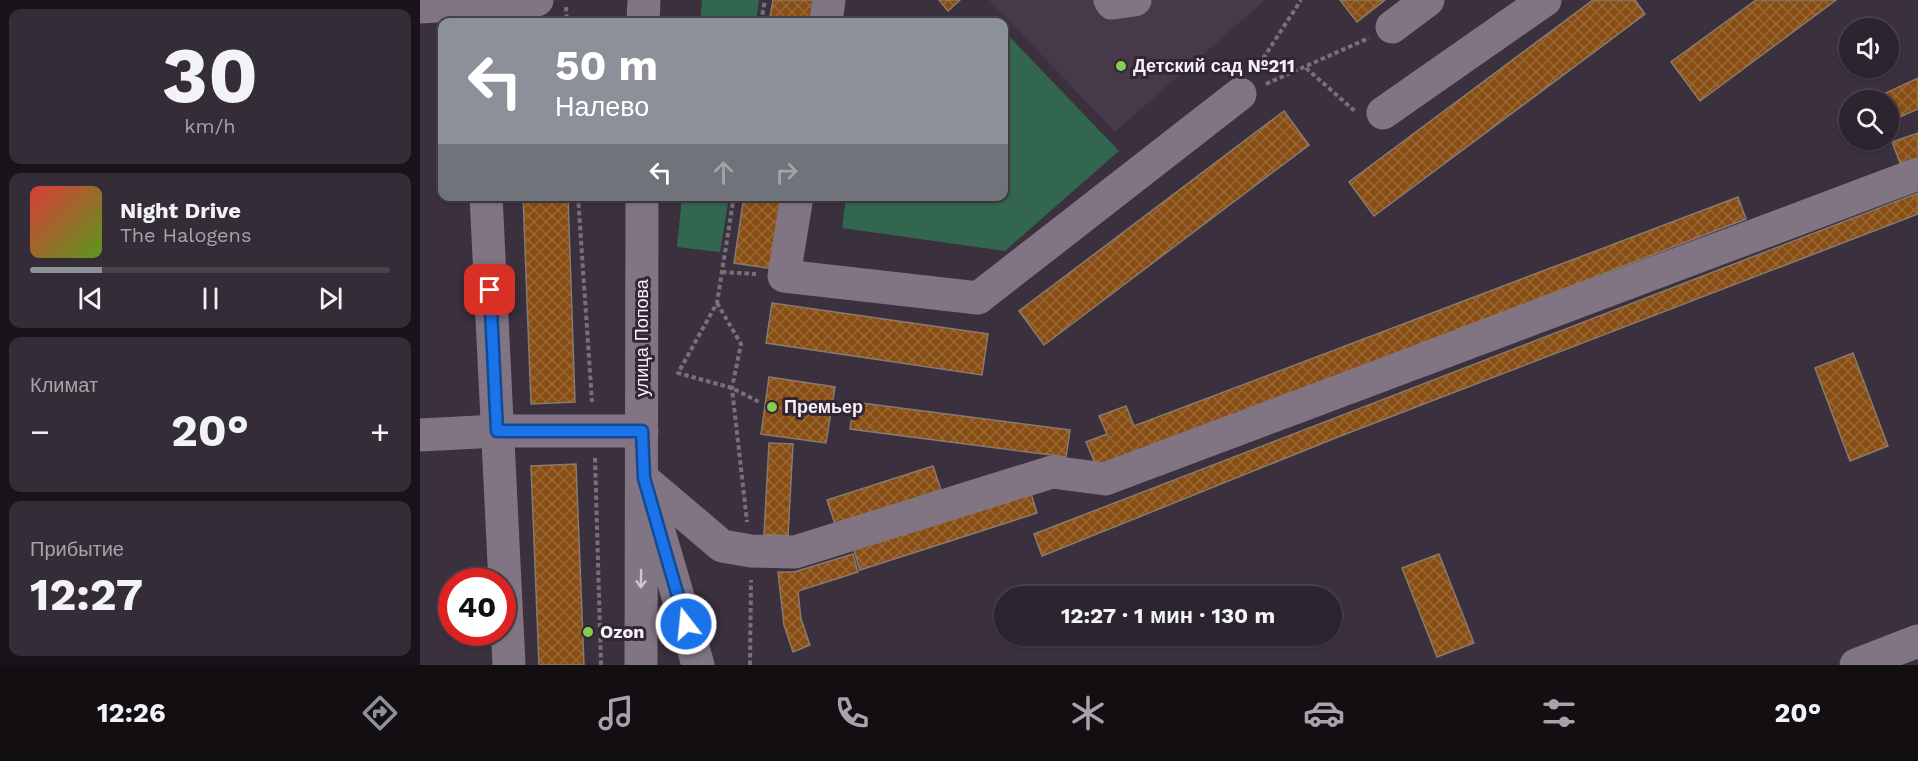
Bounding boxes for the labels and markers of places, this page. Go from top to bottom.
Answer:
place label: Детский сад №211 [1133,55,1295,76]
marker: Детский сад №211 [1114,59,1128,73]
pin [464,264,515,315]
place label: Премьер [784,396,863,417]
marker: Премьер [765,400,779,414]
place label: Ozon [600,621,644,642]
marker: Ozon [581,625,595,639]

